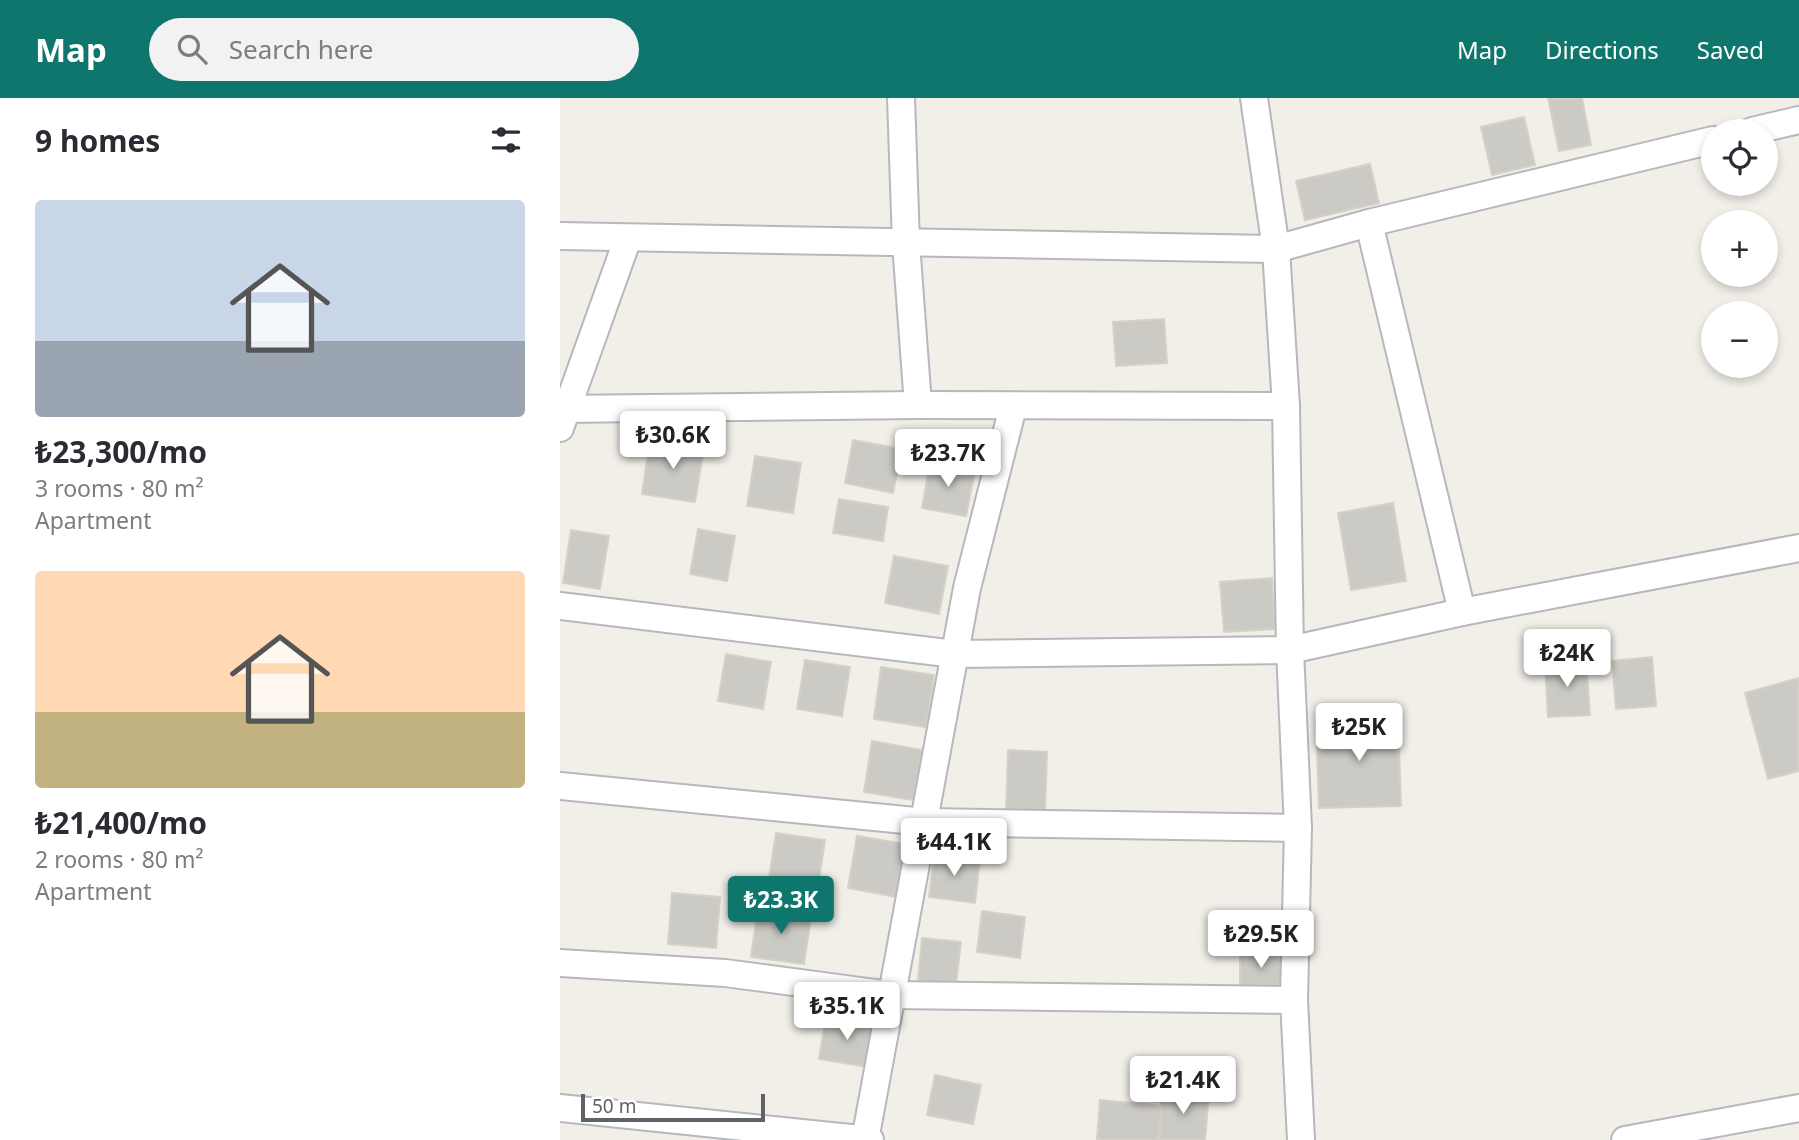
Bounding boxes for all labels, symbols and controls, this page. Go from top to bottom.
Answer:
search box [149,18,639,81]
text: Map [35,27,107,72]
icon: search [173,30,211,68]
text: Search here [229,31,373,67]
text: Map [1457,33,1507,66]
text: Directions [1545,33,1659,66]
text: Saved [1697,33,1764,66]
map controls [1701,119,1778,378]
button: locate [1701,119,1778,196]
text: 9 homes [35,120,160,161]
icon: filters [487,121,525,159]
button: + [1701,210,1778,287]
icon: home [217,245,343,371]
button: − [1701,301,1778,378]
pin: ₺30.6K [616,412,730,471]
text: ₺30.6K [636,418,710,450]
pin: ₺23.7K [891,430,1005,489]
text: ₺23,300/mo [35,431,207,472]
text: ₺23.7K [911,436,985,468]
text: 3 rooms · 80 m² [35,472,204,504]
text: Apartment [35,504,152,536]
icon: home [217,616,343,742]
pin: ₺24K [1526,630,1608,689]
text: ₺24K [1540,636,1594,668]
pin: ₺25K [1318,704,1400,763]
text: ₺25K [1332,710,1386,742]
text: ₺21,400/mo [35,802,207,843]
pin: ₺44.1K [897,818,1011,878]
text: ₺44.1K [917,825,991,857]
text: 2 rooms · 80 m² [35,843,204,875]
text: Apartment [35,875,152,907]
pin: ₺23.3K [724,876,838,936]
text: ₺23.3K [744,883,818,915]
pin: ₺29.5K [1204,910,1318,970]
text: ₺29.5K [1224,917,1298,949]
pin: ₺35.1K [790,982,904,1042]
text: ₺35.1K [810,989,884,1021]
pin: ₺21.4K [1126,1056,1240,1116]
text: ₺21.4K [1146,1063,1220,1095]
scale bar [581,1091,765,1123]
text: 50 m [592,1093,636,1119]

